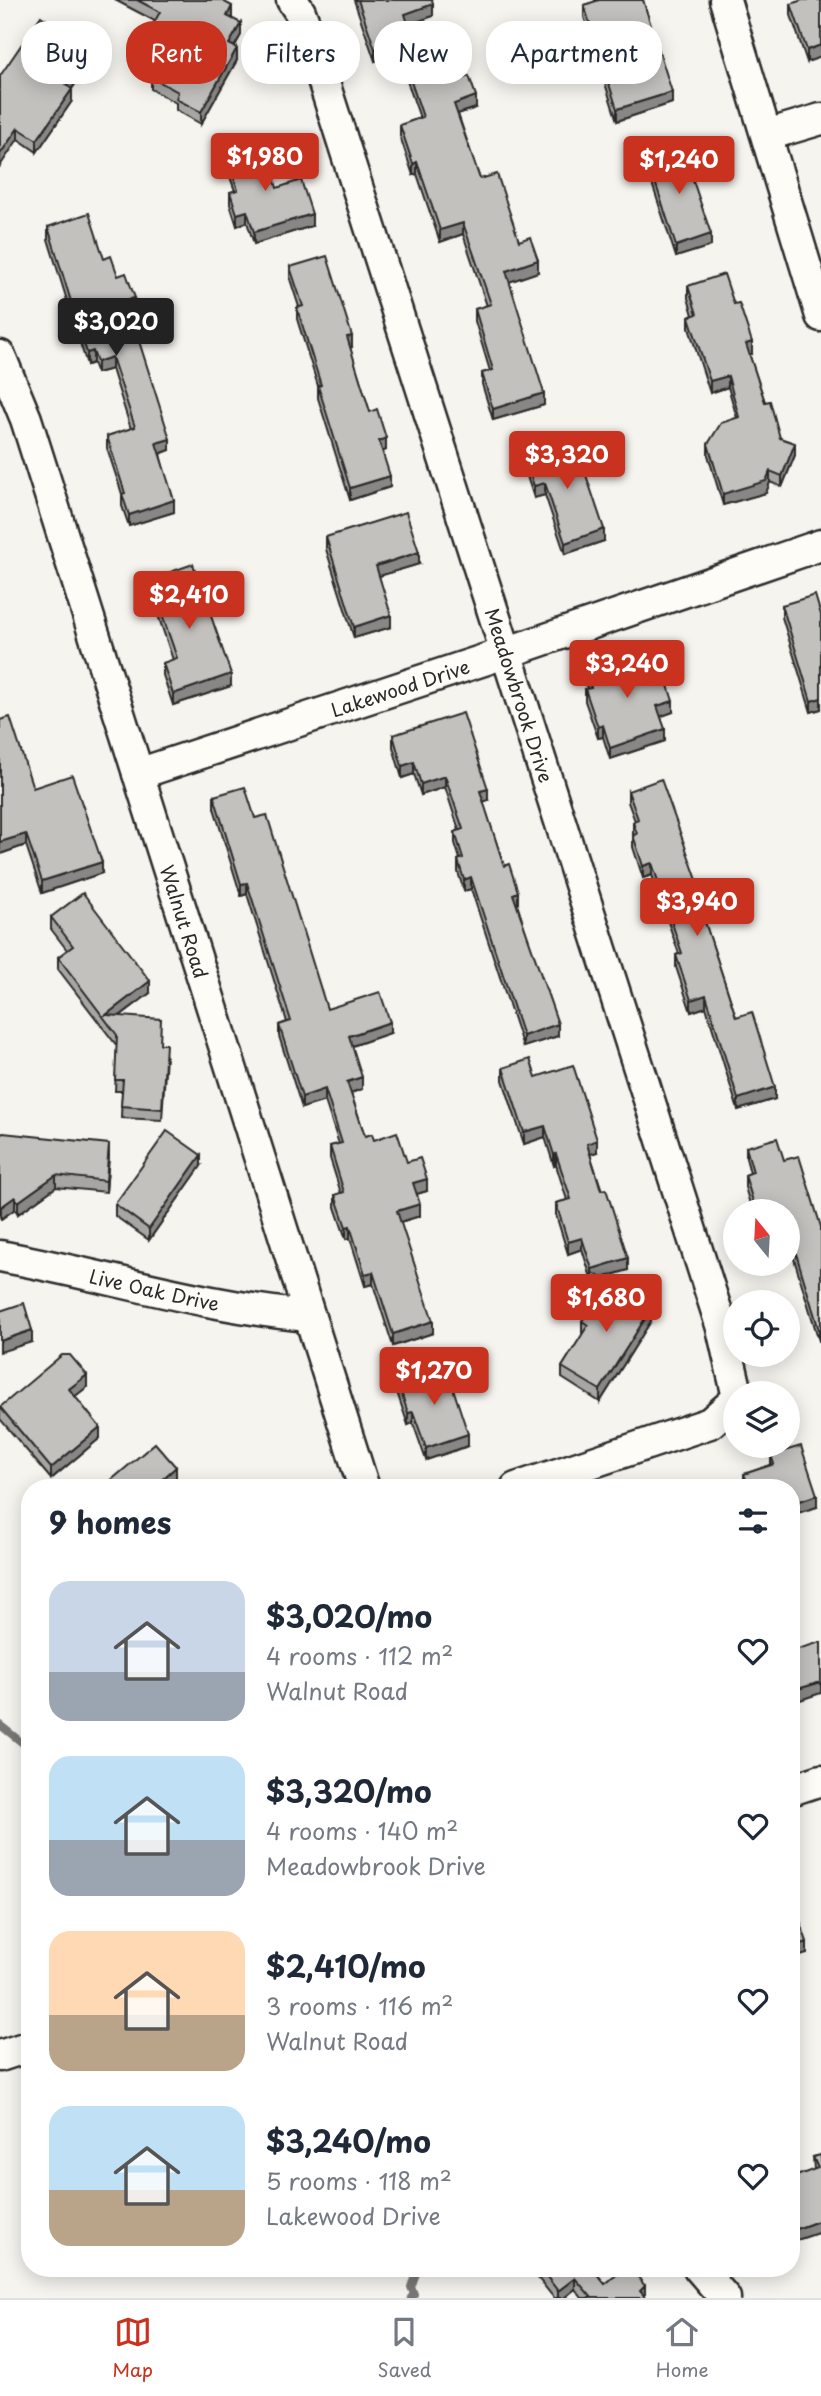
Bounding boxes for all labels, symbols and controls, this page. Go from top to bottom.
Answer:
chip: Buy [21,21,112,84]
chip: Rent [126,21,227,84]
chip: Filters [241,21,360,84]
chip: New [374,21,472,84]
chip: Apartment [486,21,662,84]
pin: $1,980 [208,134,322,193]
pin: $1,240 [622,136,736,196]
text: $1,980 [227,138,303,173]
text: $1,240 [639,141,719,176]
pin: $3,020 [59,298,173,358]
text: $3,020 [74,303,158,338]
pin: $3,320 [510,432,624,491]
text: $3,320 [525,436,609,471]
pin: $2,410 [132,572,246,631]
text: $2,410 [149,576,229,611]
street label: Meadowbrook Drive [479,604,561,786]
pin: $3,240 [570,640,684,700]
text: $3,240 [585,645,669,680]
street label: Lakewood Drive [327,652,473,723]
street label: Walnut Road [154,861,216,982]
pin: $3,940 [640,878,754,938]
text: $3,940 [656,883,738,918]
north arrow [723,1199,800,1276]
map controls [723,1199,800,1458]
street label: Live Oak Drive [87,1261,222,1317]
pin: $1,680 [549,1274,663,1334]
text: $1,680 [567,1279,645,1314]
button: locate [723,1290,800,1367]
pin: $1,270 [377,1348,491,1407]
text: $1,270 [396,1352,472,1387]
button: layers [723,1381,800,1458]
text: 9 homes [49,1499,171,1544]
icon: filters [734,1502,772,1540]
text: $3,020/mo [266,1593,432,1638]
icon: home [105,1609,189,1693]
icon: heart [734,1632,772,1670]
text: 4 rooms · 112 m² [266,1638,453,1673]
text: Walnut Road [266,1673,408,1708]
text: $3,320/mo [266,1768,432,1813]
icon: home [105,1784,189,1868]
icon: heart [734,1807,772,1845]
text: 4 rooms · 140 m² [266,1813,458,1848]
text: Meadowbrook Drive [266,1848,486,1883]
text: $2,410/mo [266,1943,426,1988]
icon: home [105,1959,189,2043]
icon: heart [734,1982,772,2020]
text: 3 rooms · 116 m² [266,1988,453,2023]
text: Walnut Road [266,2023,408,2058]
text: $3,240/mo [266,2118,431,2163]
icon: home [105,2134,189,2218]
icon: heart [734,2157,772,2195]
text: 5 rooms · 118 m² [266,2163,452,2198]
text: Lakewood Drive [266,2198,441,2233]
tab: Map [112,2313,153,2383]
tab: Saved [377,2313,431,2383]
tab: Home [656,2313,709,2383]

